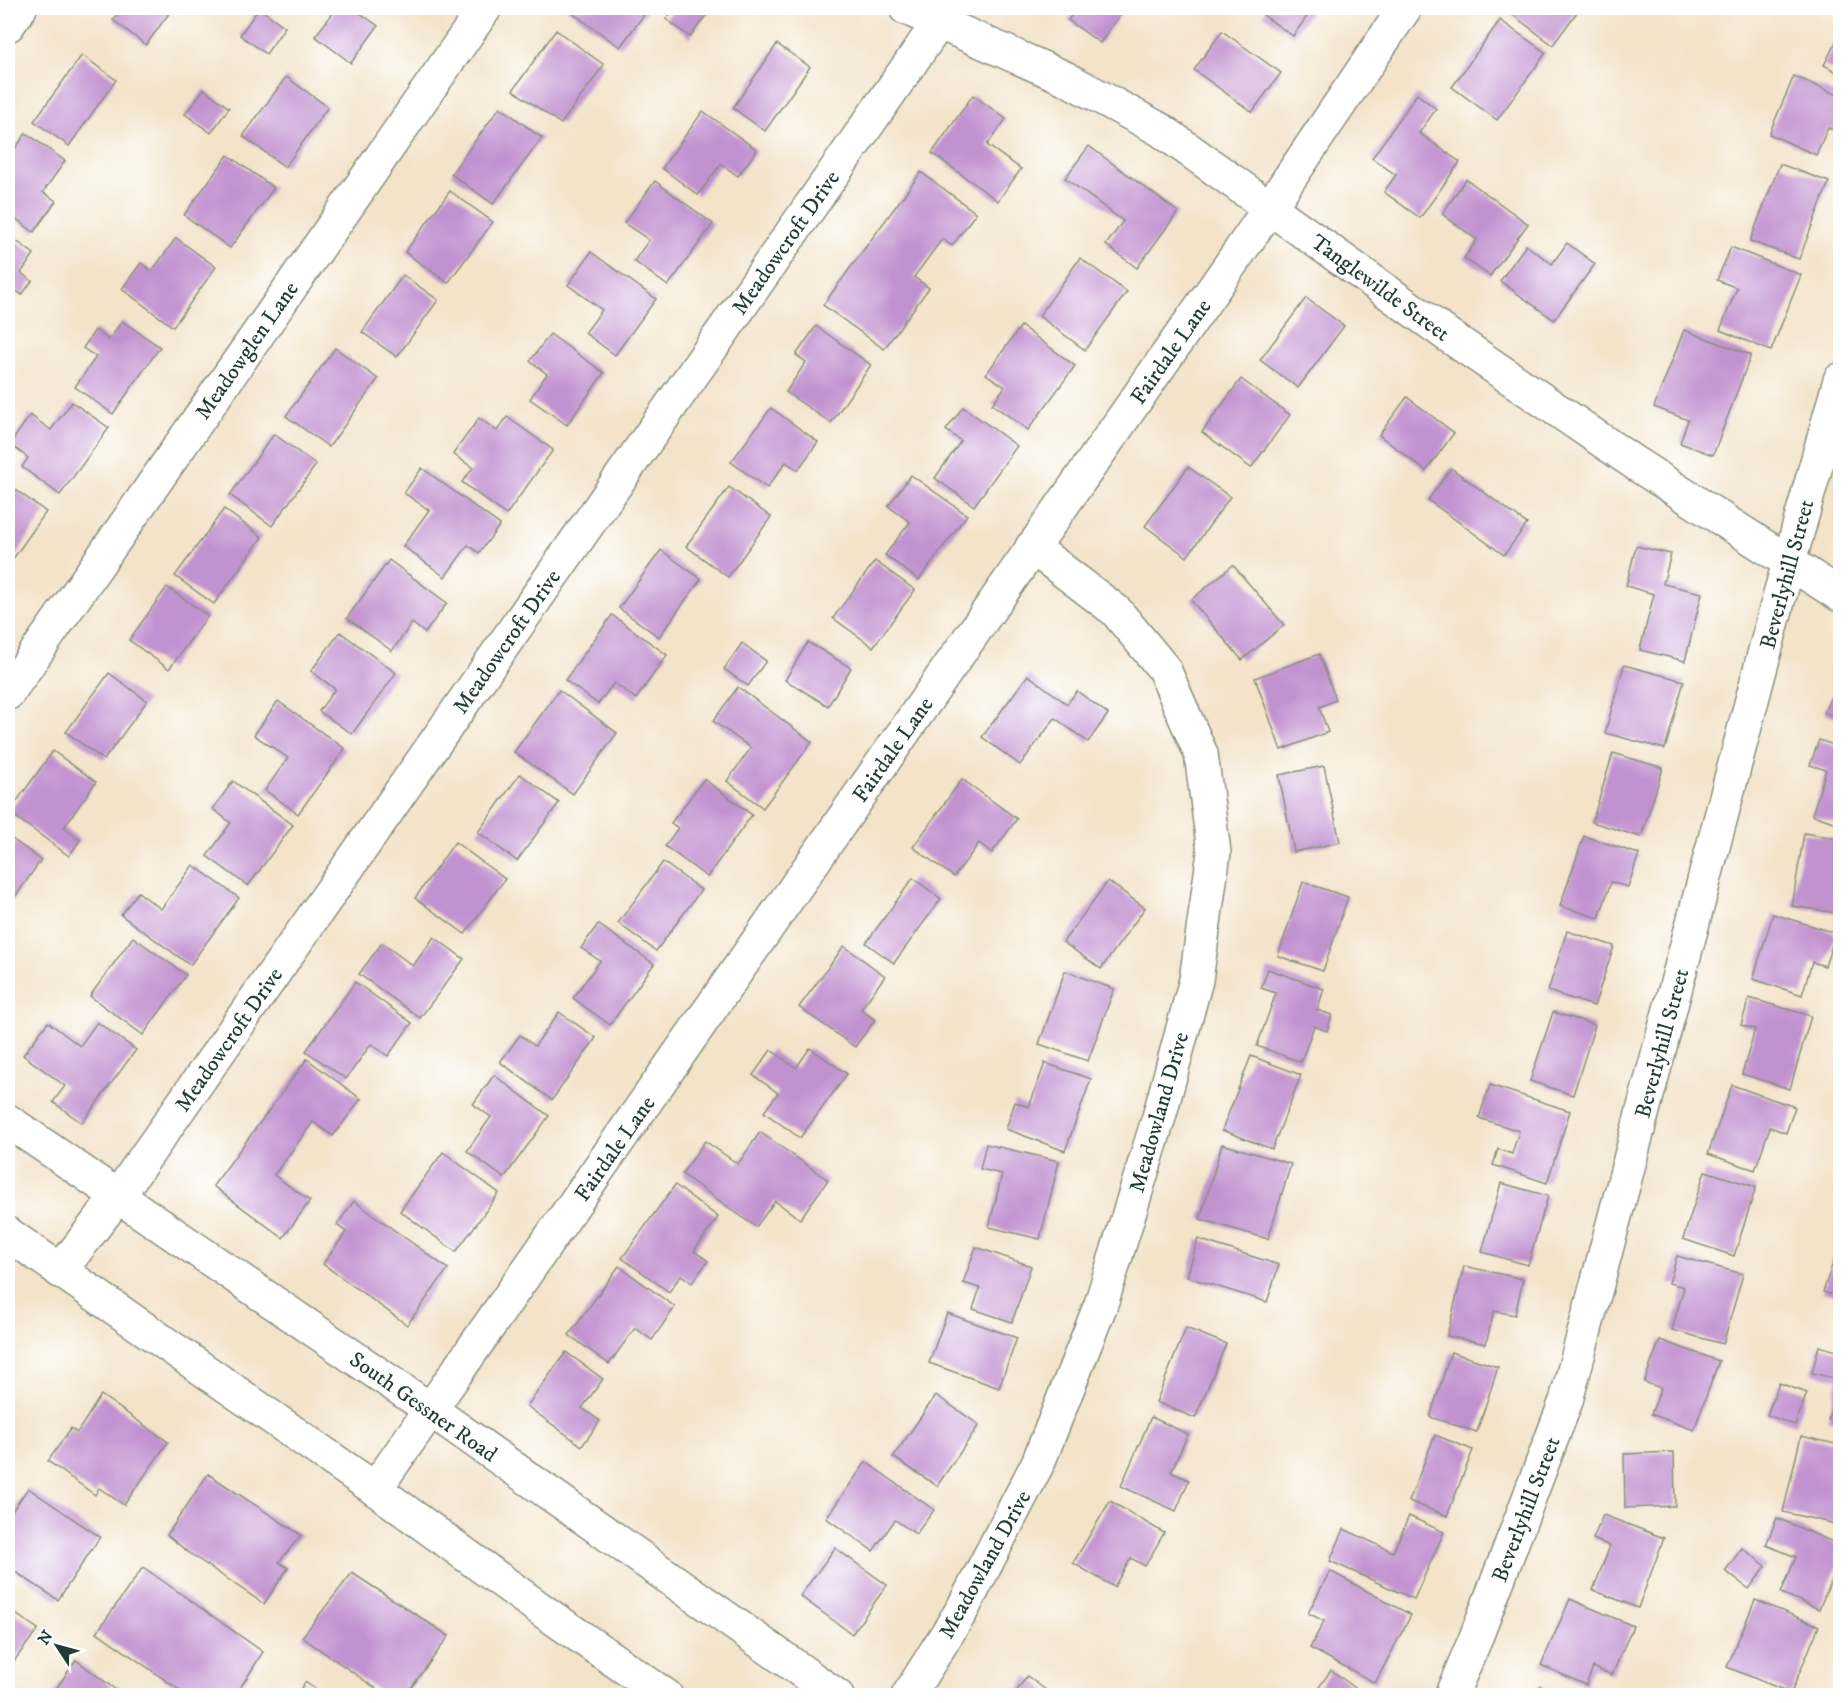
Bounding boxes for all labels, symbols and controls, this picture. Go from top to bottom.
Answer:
street label: Meadowcroft Drive [726,166,846,320]
street label: Tanglewilde Street [1305,229,1455,348]
street label: Meadowglen Lane [190,277,305,425]
street label: Fairdale Lane [1125,294,1217,410]
street label: Beverlyhill Street [1755,497,1820,652]
street label: Meadowcroft Drive [447,565,567,719]
street label: Fairdale Lane [847,692,939,808]
street label: Meadowcroft Drive [169,963,289,1117]
street label: Beverlyhill Street [1630,966,1695,1121]
street label: Meadowland Drive [1124,1029,1195,1196]
street label: Fairdale Lane [569,1091,661,1207]
street label: South Gessner Road [344,1346,502,1468]
street label: Beverlyhill Street [1486,1433,1567,1586]
street label: Meadowland Drive [933,1486,1037,1644]
north arrow [27,1616,87,1676]
text: N [34,1627,58,1649]

